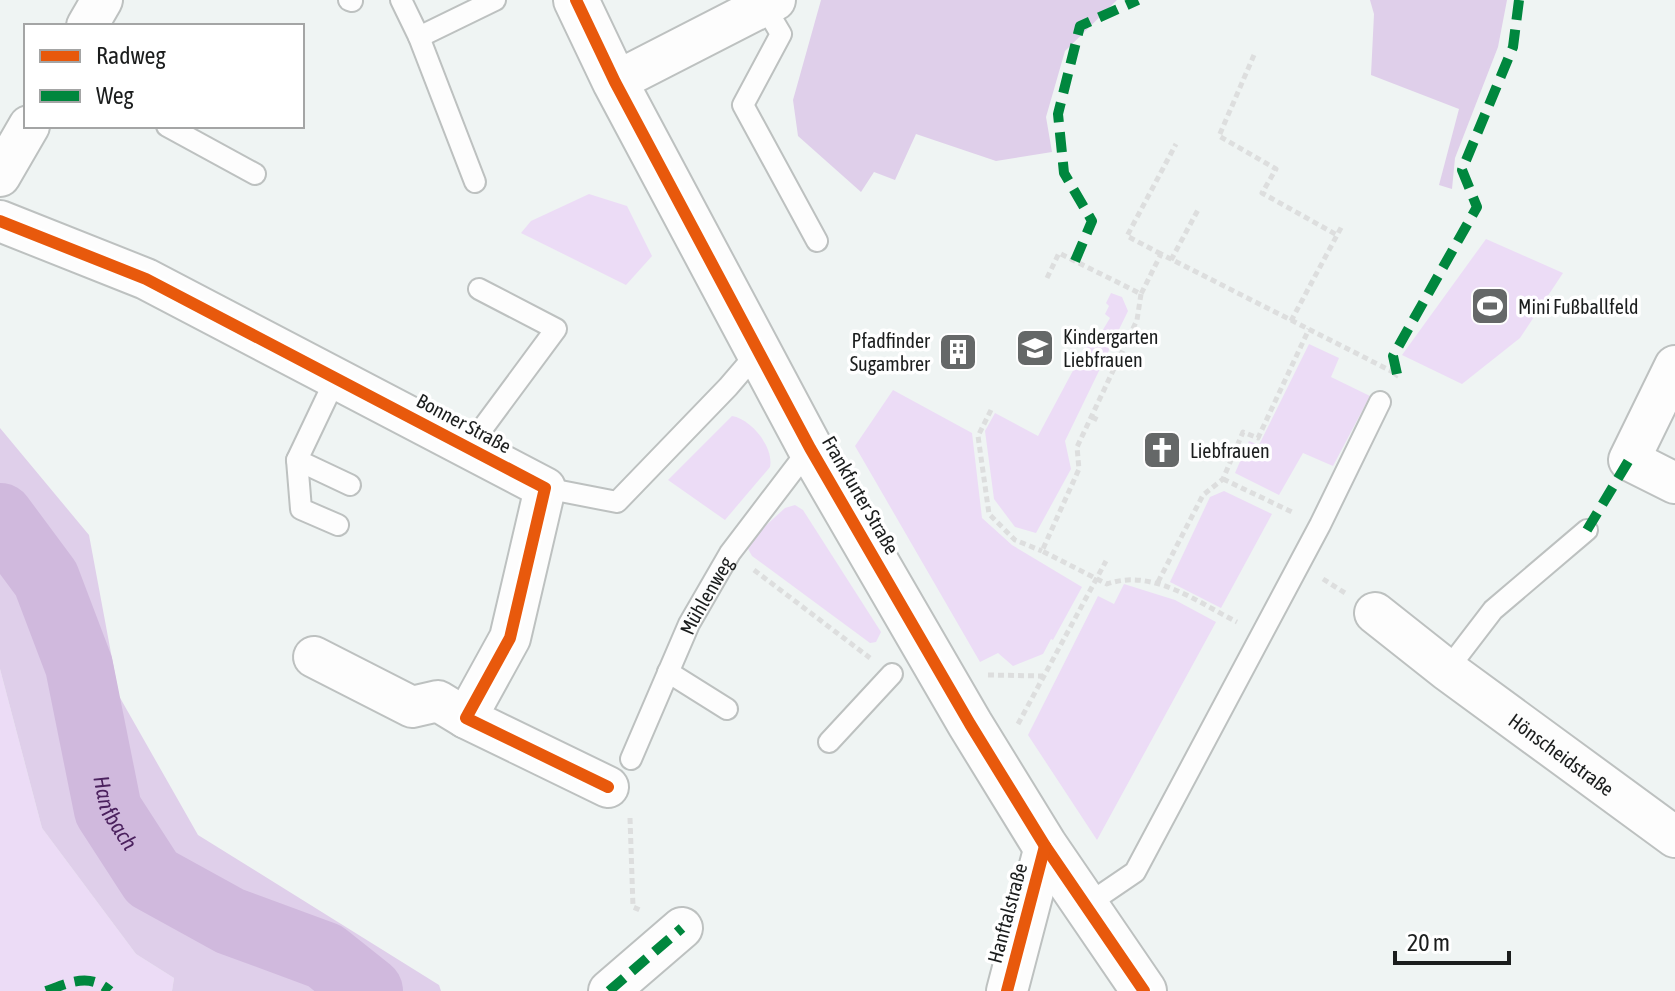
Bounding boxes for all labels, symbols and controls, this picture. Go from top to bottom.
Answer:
legend [24,24,304,128]
text: Radweg [96,42,167,69]
text: Weg [96,82,135,109]
sports icon: Mini Fußballfeld [1469,285,1511,327]
place label: Mini Fußballfeld [1518,295,1639,318]
place label: Kindergarten Liebfrauen [1063,325,1159,371]
school or university icon: Kindergarten Liebfrauen [1014,327,1056,369]
place label: Pfadfinder Sugambrer [850,329,931,375]
building icon: Pfadfinder Sugambrer [937,331,979,373]
street label: Bonner Straße [413,389,515,457]
church icon: Liebfrauen [1141,429,1183,471]
street label: Frankfurter Straße [818,432,904,558]
place label: Liebfrauen [1190,439,1270,462]
street label: Mühlenweg [674,552,737,638]
street label: Hönscheidstraße [1505,708,1619,800]
water label: Hanfbach [88,773,143,855]
street label: Hanftalstraße [983,860,1031,966]
scale bar [1395,915,1509,965]
text: 20 m [1407,929,1450,956]

